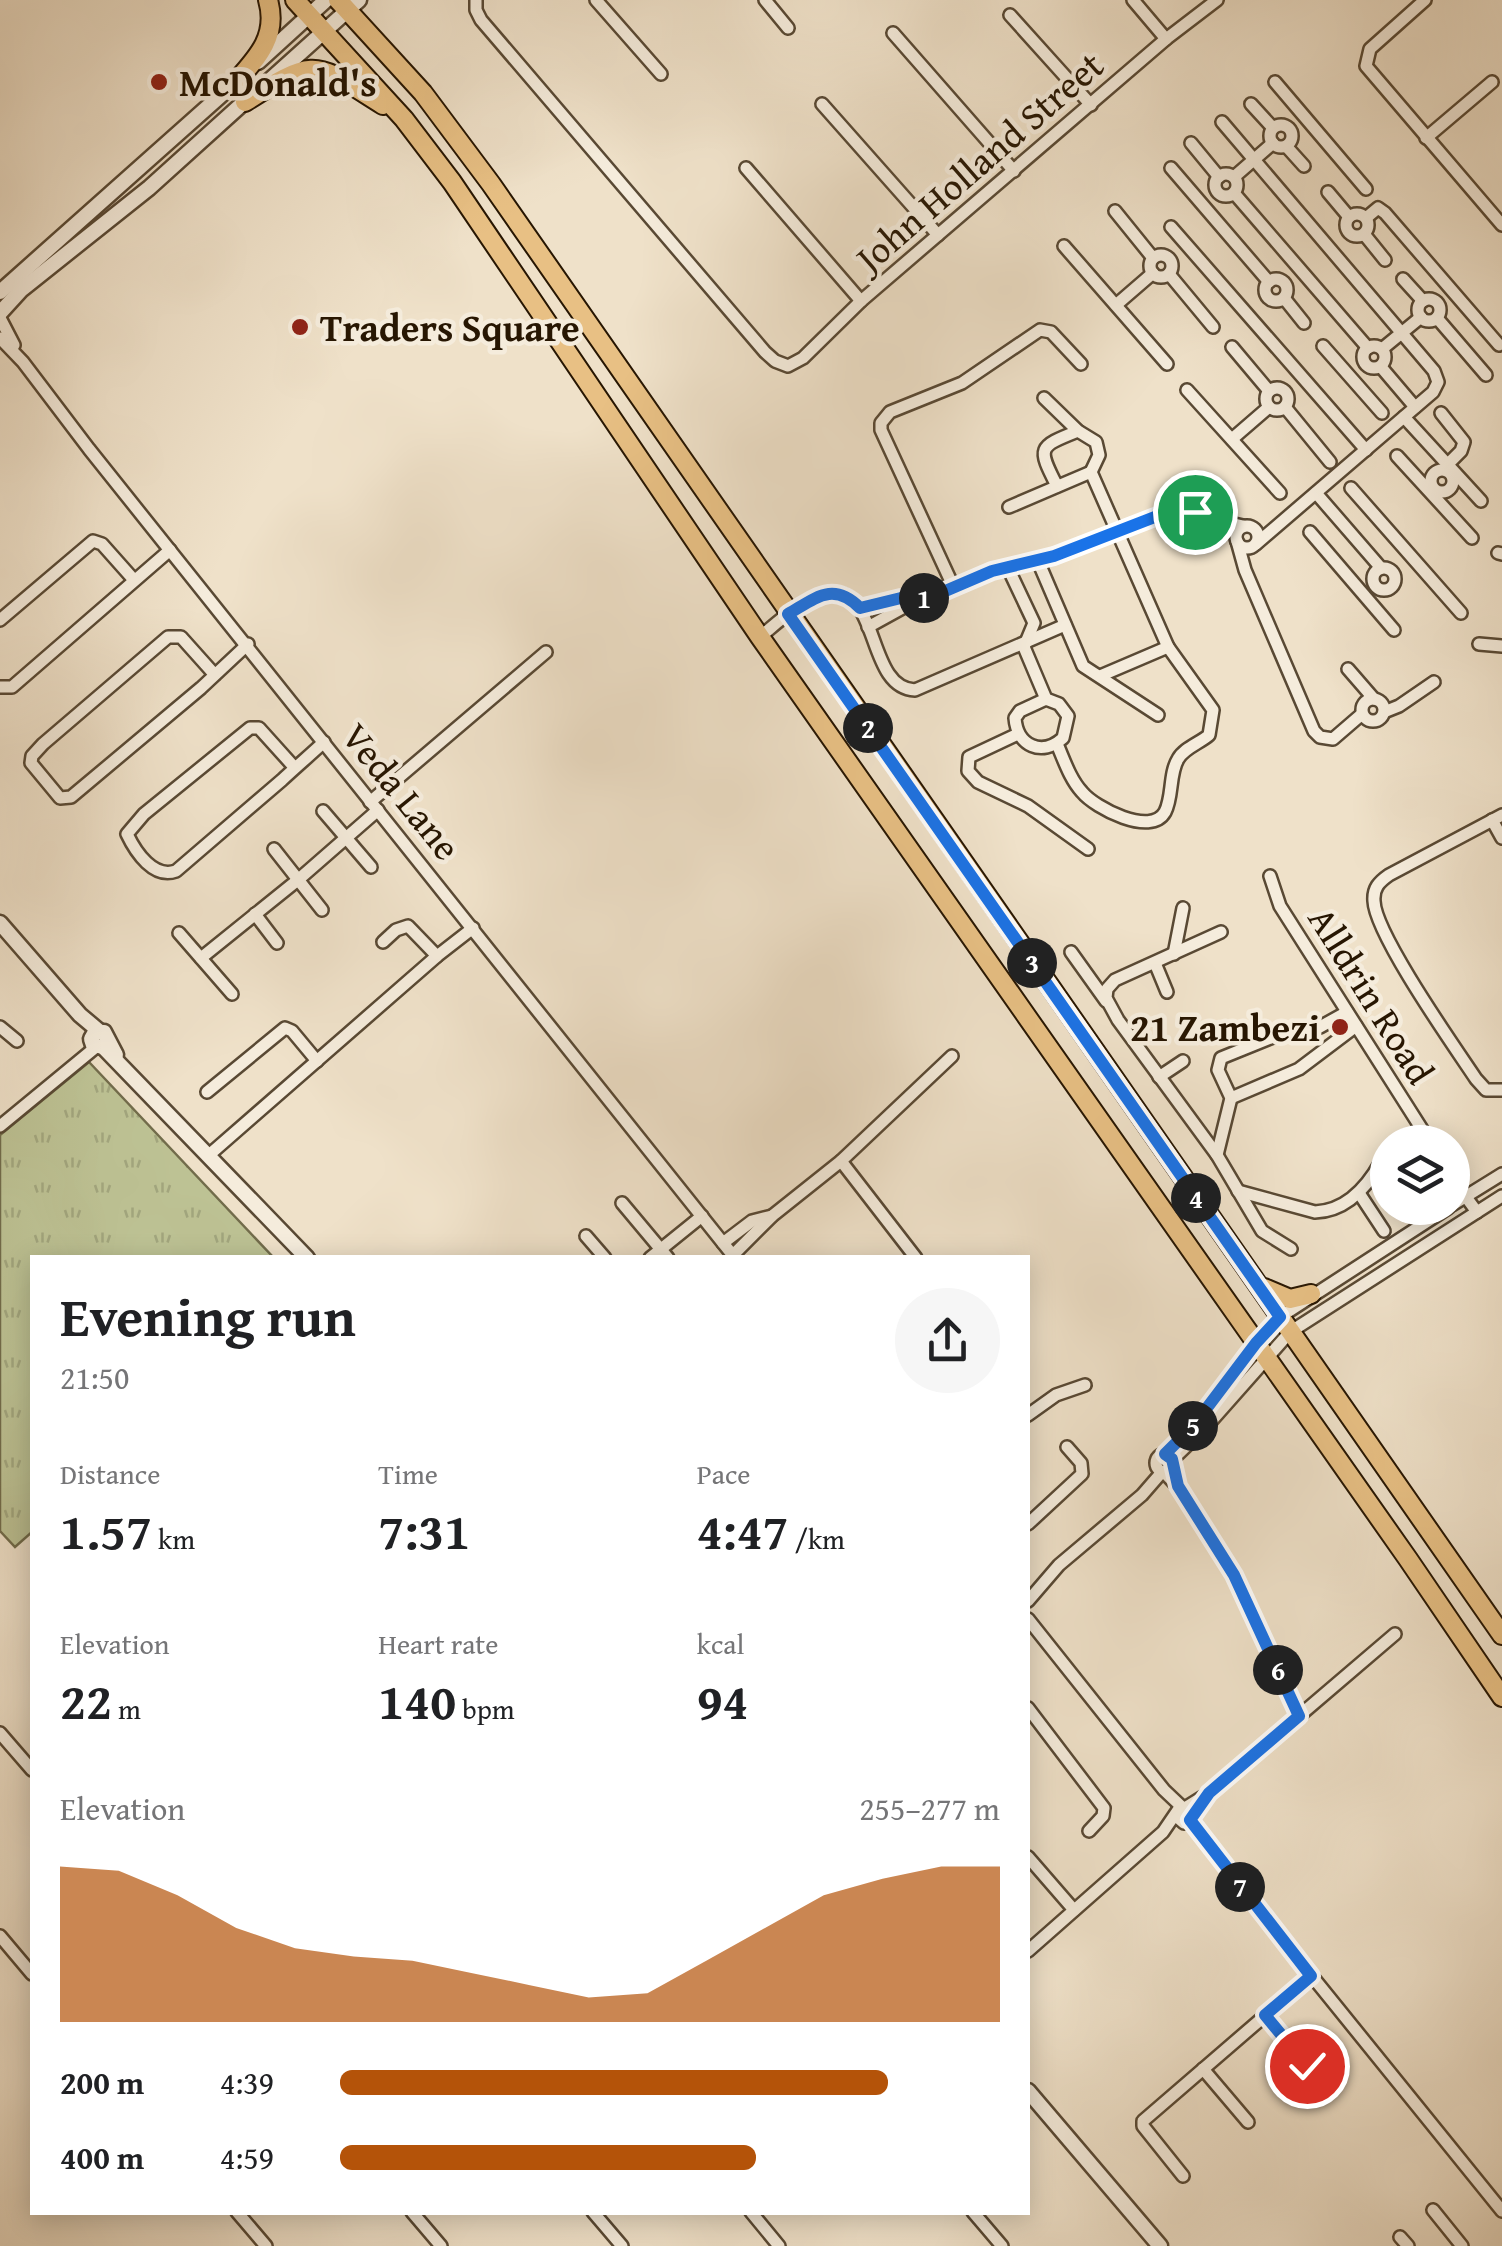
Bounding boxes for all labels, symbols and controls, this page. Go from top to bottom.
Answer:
street label: John Holland Street [840,37,1115,287]
place label: McDonald's [179,54,377,110]
marker: McDonald's [148,71,170,93]
place label: Traders Square [320,299,580,355]
marker: Traders Square [289,316,311,338]
pin [1153,470,1238,555]
icon: arrive [1168,485,1223,540]
pin: 1 [899,573,949,623]
text: 1 [917,577,931,618]
pin: 2 [843,703,893,753]
text: 2 [861,707,875,748]
street label: Veda Lane [329,710,475,872]
street label: Alldrin Road [1295,895,1449,1095]
pin: 3 [1007,938,1057,988]
text: 3 [1025,942,1039,983]
place label: 21 Zambezi [1130,999,1320,1055]
marker: 21 Zambezi [1329,1016,1351,1038]
map controls [1370,1125,1470,1225]
button: layers [1370,1125,1470,1225]
pin: 4 [1171,1173,1221,1223]
text: 4 [1189,1177,1203,1218]
text: Evening run [60,1276,356,1356]
button: share [895,1288,1000,1393]
text: 21:50 [60,1354,129,1401]
pin: 5 [1168,1401,1218,1451]
text: 5 [1186,1405,1200,1446]
text: Distance [60,1453,160,1494]
text: Time [378,1453,438,1494]
text: Pace [697,1453,751,1494]
text: 1.57 [60,1494,152,1567]
text: 7:31 [378,1494,470,1567]
text: 4:47 [697,1494,789,1567]
text: km [152,1518,195,1559]
text: /km [789,1518,845,1559]
text: Elevation [60,1623,170,1664]
text: Heart rate [378,1623,498,1664]
text: kcal [697,1623,744,1664]
pin: 6 [1253,1645,1303,1695]
text: 6 [1271,1649,1285,1690]
text: 22 [60,1664,112,1737]
text: 140 [378,1664,456,1737]
text: 94 [697,1664,748,1737]
text: m [112,1688,141,1729]
text: bpm [456,1688,515,1729]
text: Elevation [60,1785,185,1832]
text: 255–277 m [859,1785,1000,1832]
pin: 7 [1215,1862,1265,1912]
text: 7 [1233,1866,1247,1907]
pin [1265,2024,1350,2109]
icon: check [1280,2039,1335,2094]
text: 200 m [60,2059,144,2106]
text: 4:39 [220,2059,274,2106]
text: 400 m [60,2134,144,2181]
text: 4:59 [220,2134,274,2181]

